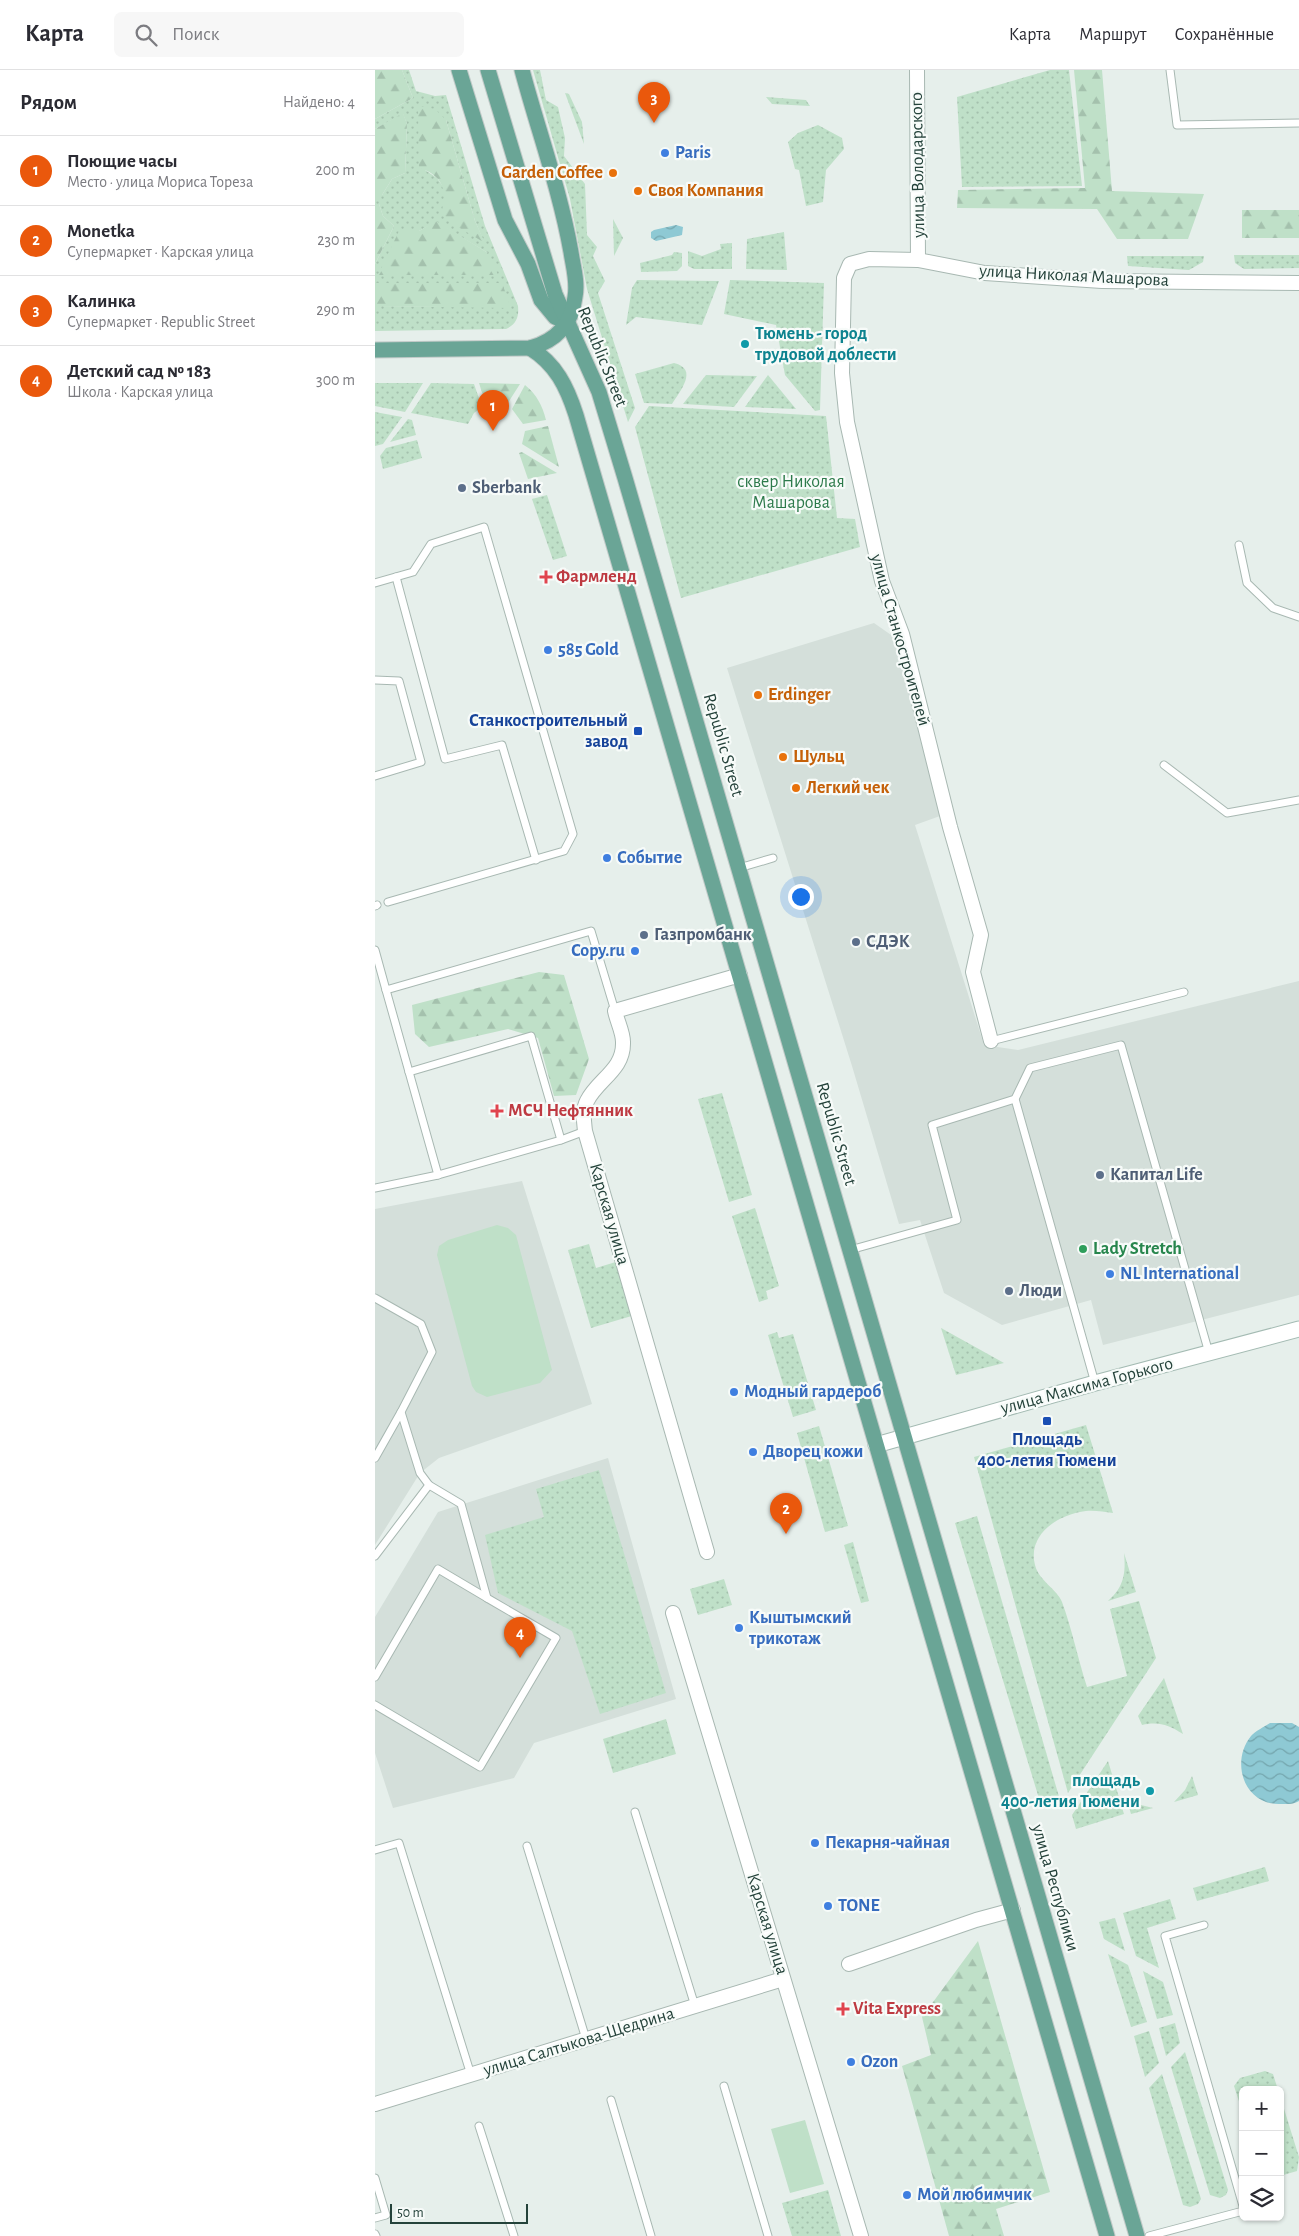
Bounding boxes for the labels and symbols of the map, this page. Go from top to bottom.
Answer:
pin: 3 [638,82,670,123]
street label: улица Володарского [908,92,928,239]
place label: Paris [675,144,711,162]
marker: Paris [659,147,671,159]
place label: Garden Coffee [501,164,603,182]
marker: Garden Coffee [607,167,619,179]
place label: Своя Компания [648,182,764,200]
marker: Своя Компания [632,185,644,197]
street label: улица Николая Машарова [978,262,1169,290]
street label: Republic Street [574,304,630,410]
place label: Тюмень - город трудовой доблести [754,325,897,364]
marker: Тюмень - город трудовой доблести [739,338,751,350]
pin: 1 [477,390,509,431]
park label: сквер Николая Машарова [737,473,845,512]
place label: Sberbank [472,479,541,497]
marker: Sberbank [456,482,468,494]
street label: улица Станкостроителей [867,551,933,728]
place label: Фармленд [556,568,637,586]
marker: Фармленд [540,571,552,583]
place label: 585 Gold [558,641,619,659]
marker: 585 Gold [542,644,554,656]
place label: Erdinger [768,686,831,704]
marker: Erdinger [752,689,764,701]
street label: Republic Street [700,691,746,799]
place label: Станкостроительный завод [469,712,628,751]
marker: Станкостроительный завод [632,725,644,737]
place label: Шульц [793,748,845,766]
marker: Шульц [777,751,789,763]
place label: Легкий чек [806,779,890,797]
marker: Легкий чек [790,782,802,794]
place label: Событие [617,849,682,867]
marker: Событие [601,852,613,864]
your location [788,884,814,910]
place label: Газпромбанк [654,926,752,944]
marker: Газпромбанк [638,929,650,941]
place label: СДЭК [866,933,910,951]
marker: СДЭК [850,936,862,948]
place label: Copy.ru [571,942,626,960]
marker: Copy.ru [629,945,641,957]
street label: Republic Street [813,1080,859,1188]
place label: МСЧ Нефтянник [508,1102,633,1120]
marker: МСЧ Нефтянник [490,1104,504,1118]
street label: Карская улица [586,1161,632,1267]
place label: Капитал Life [1110,1166,1203,1184]
marker: Капитал Life [1094,1169,1106,1181]
place label: Lady Stretch [1093,1240,1182,1258]
marker: Lady Stretch [1077,1243,1089,1255]
place label: NL International [1120,1265,1239,1283]
marker: NL International [1104,1268,1116,1280]
place label: Люди [1019,1282,1062,1300]
marker: Люди [1003,1285,1015,1297]
street label: улица Максима Горького [998,1354,1175,1418]
place label: Модный гардероб [744,1383,881,1401]
marker: Модный гардероб [728,1386,740,1398]
marker: Площадь 400-летия Тюмени [1041,1415,1053,1427]
place label: Площадь 400-летия Тюмени [977,1431,1117,1470]
place label: Дворец кожи [763,1443,863,1461]
marker: Дворец кожи [747,1446,759,1458]
pin: 2 [770,1493,802,1534]
place label: Кыштымский трикотаж [748,1609,852,1648]
pin: 4 [504,1617,536,1658]
marker: Кыштымский трикотаж [733,1622,745,1634]
place label: площадь 400-летия Тюмени [1001,1772,1141,1811]
marker: площадь 400-летия Тюмени [1144,1785,1156,1797]
street label: улица Республики [1028,1821,1083,1954]
place label: Пекарня-чайная [825,1834,950,1852]
marker: Пекарня-чайная [809,1837,821,1849]
street label: Карская улица [743,1871,791,1977]
place label: TONE [838,1897,880,1915]
marker: TONE [822,1900,834,1912]
place label: Vita Express [853,2000,941,2018]
marker: Vita Express [837,2003,849,2015]
street label: улица Салтыкова-Щедрина [480,2004,677,2080]
place label: Ozon [861,2053,898,2071]
marker: Ozon [845,2056,857,2068]
place label: Мой любимчик [917,2186,1032,2204]
marker: Мой любимчик [901,2189,913,2201]
scale bar [390,2201,527,2224]

